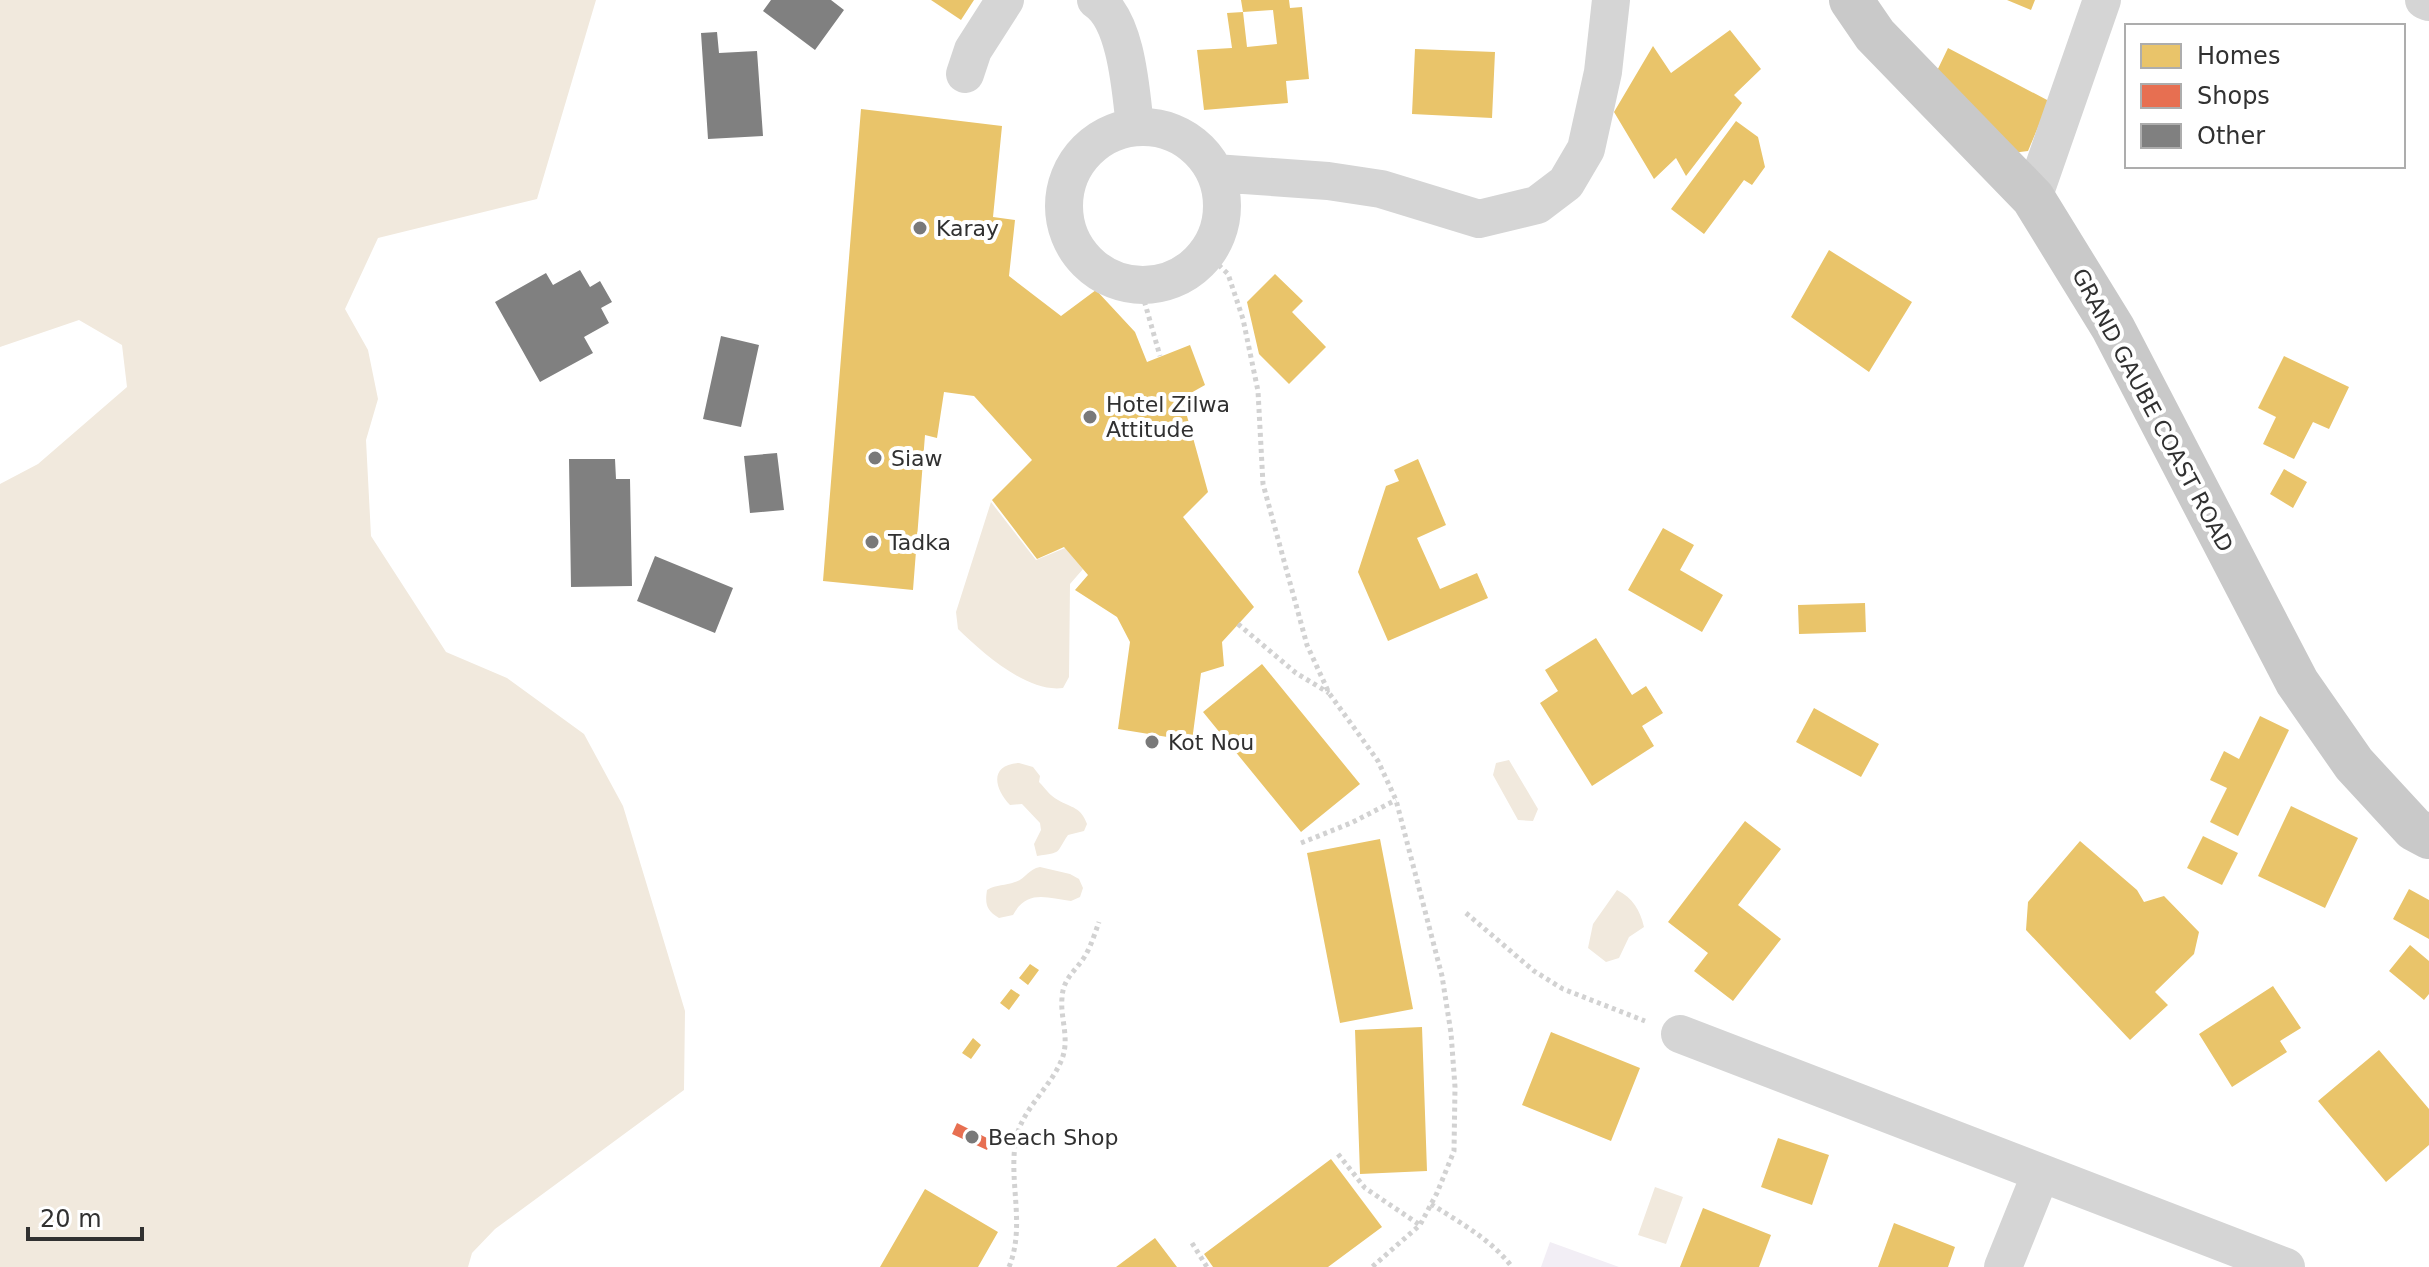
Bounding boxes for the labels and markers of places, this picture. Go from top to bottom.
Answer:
place label: Karay [936,216,999,241]
marker: Karay [911,219,929,237]
place label: Hotel Zilwa Attitude [1106,392,1230,442]
marker: Hotel Zilwa Attitude [1081,408,1099,426]
place label: Siaw [891,446,943,471]
marker: Siaw [866,449,884,467]
place label: Tadka [887,530,951,555]
marker: Tadka [863,533,881,551]
place label: Kot Nou [1168,730,1254,755]
marker: Kot Nou [1143,733,1161,751]
place label: Beach Shop [988,1125,1118,1150]
marker: Beach Shop [963,1128,981,1146]

